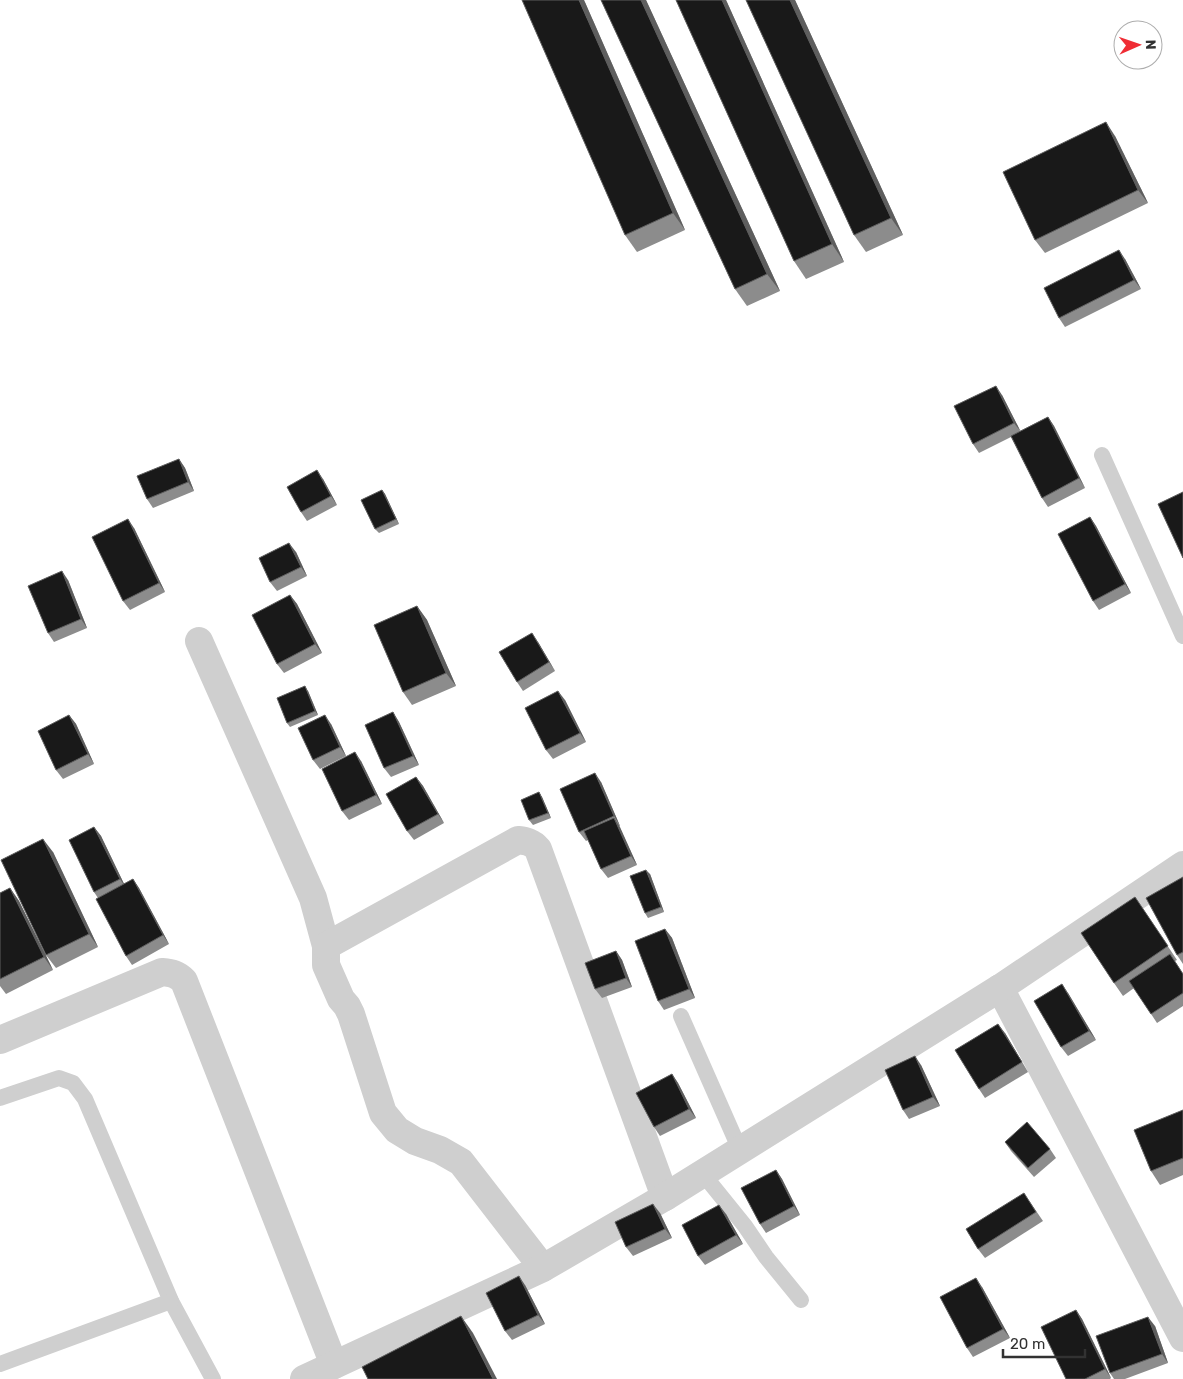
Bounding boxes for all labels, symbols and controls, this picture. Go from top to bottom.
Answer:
north arrow [1113,20,1163,70]
text: N [1142,39,1159,50]
scale bar [1003,1326,1086,1358]
text: 20 m [1010,1335,1045,1353]

